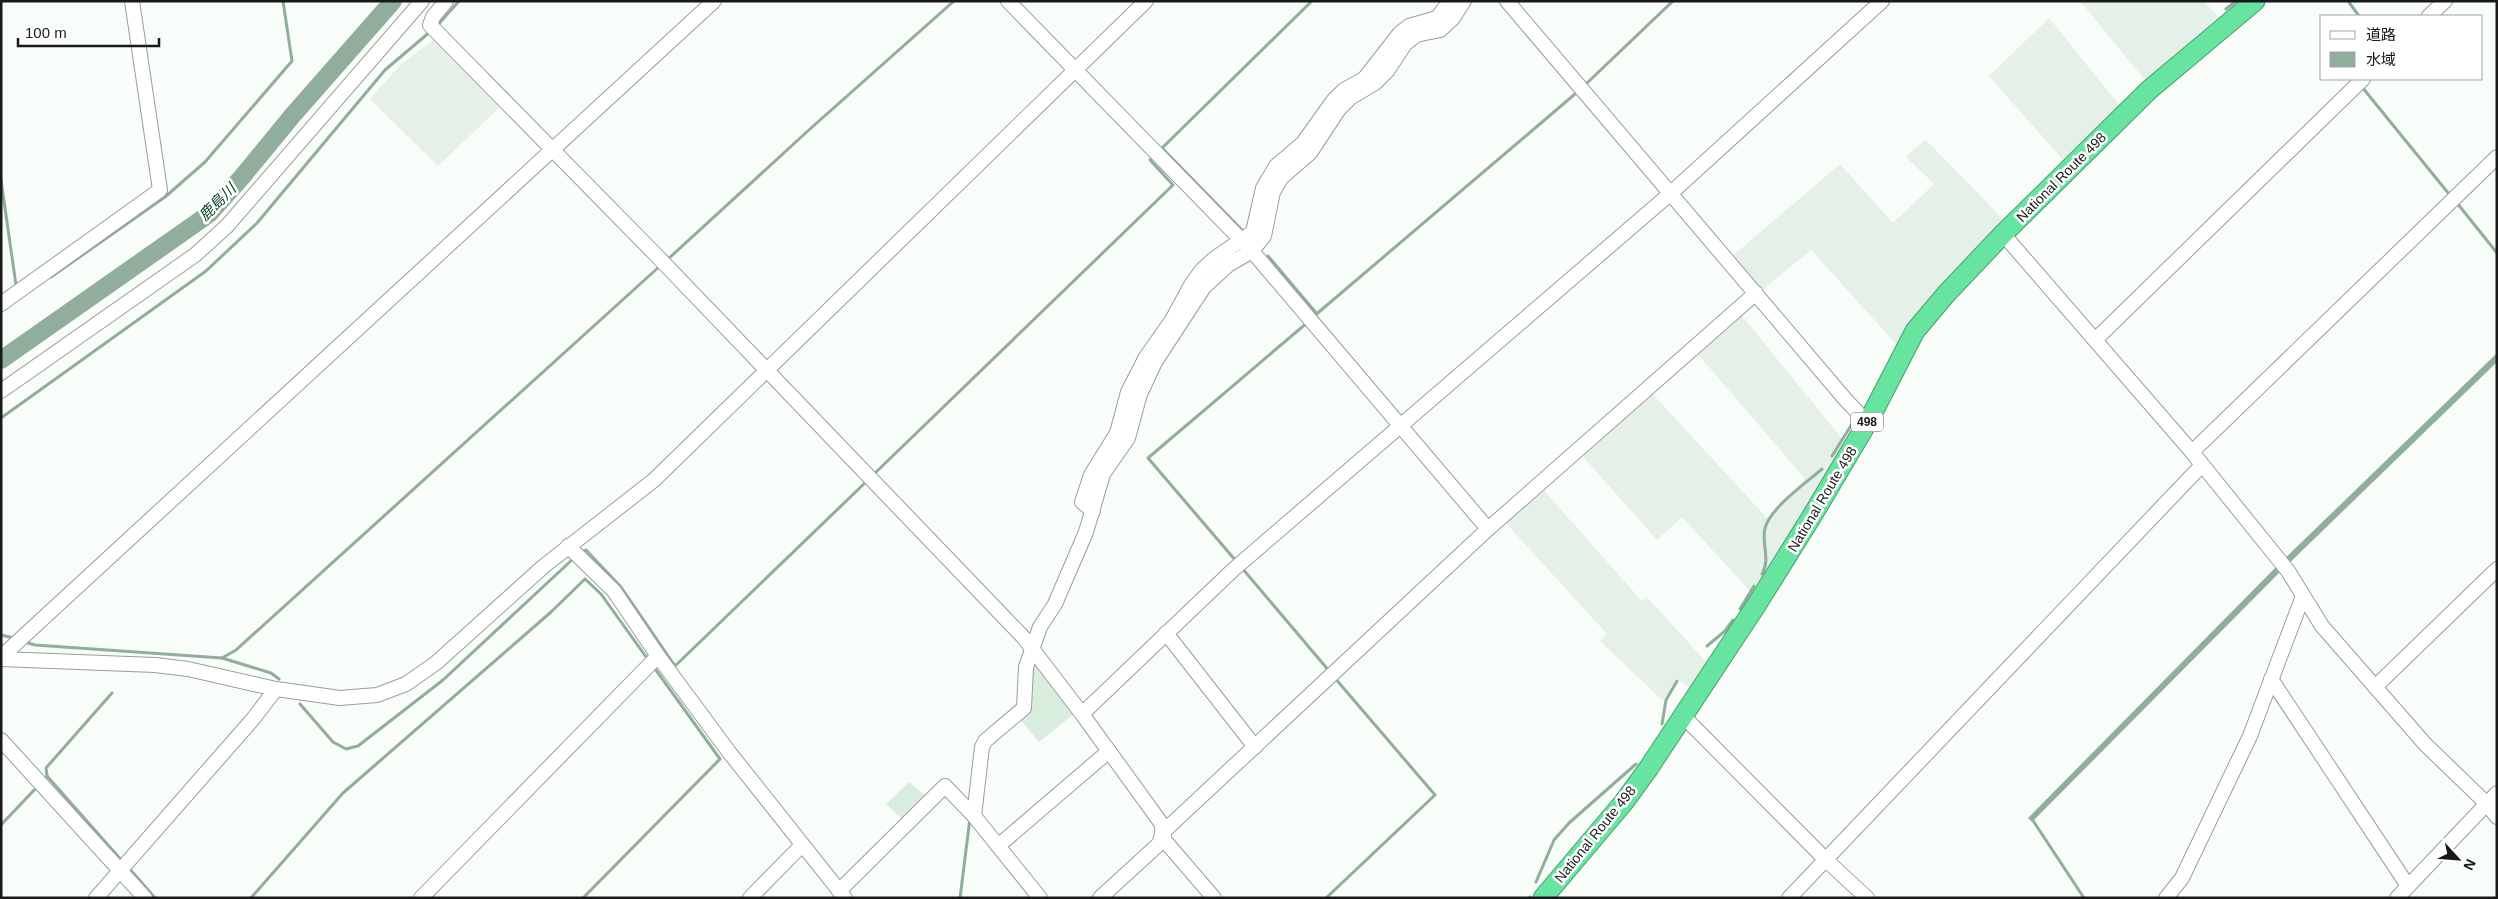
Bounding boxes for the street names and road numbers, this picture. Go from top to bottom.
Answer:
street label: National Route 498 [2013,129,2109,225]
road number: 498 [1851,412,1883,432]
street label: National Route 498 [1784,443,1860,554]
street label: National Route 498 [1551,782,1639,886]

